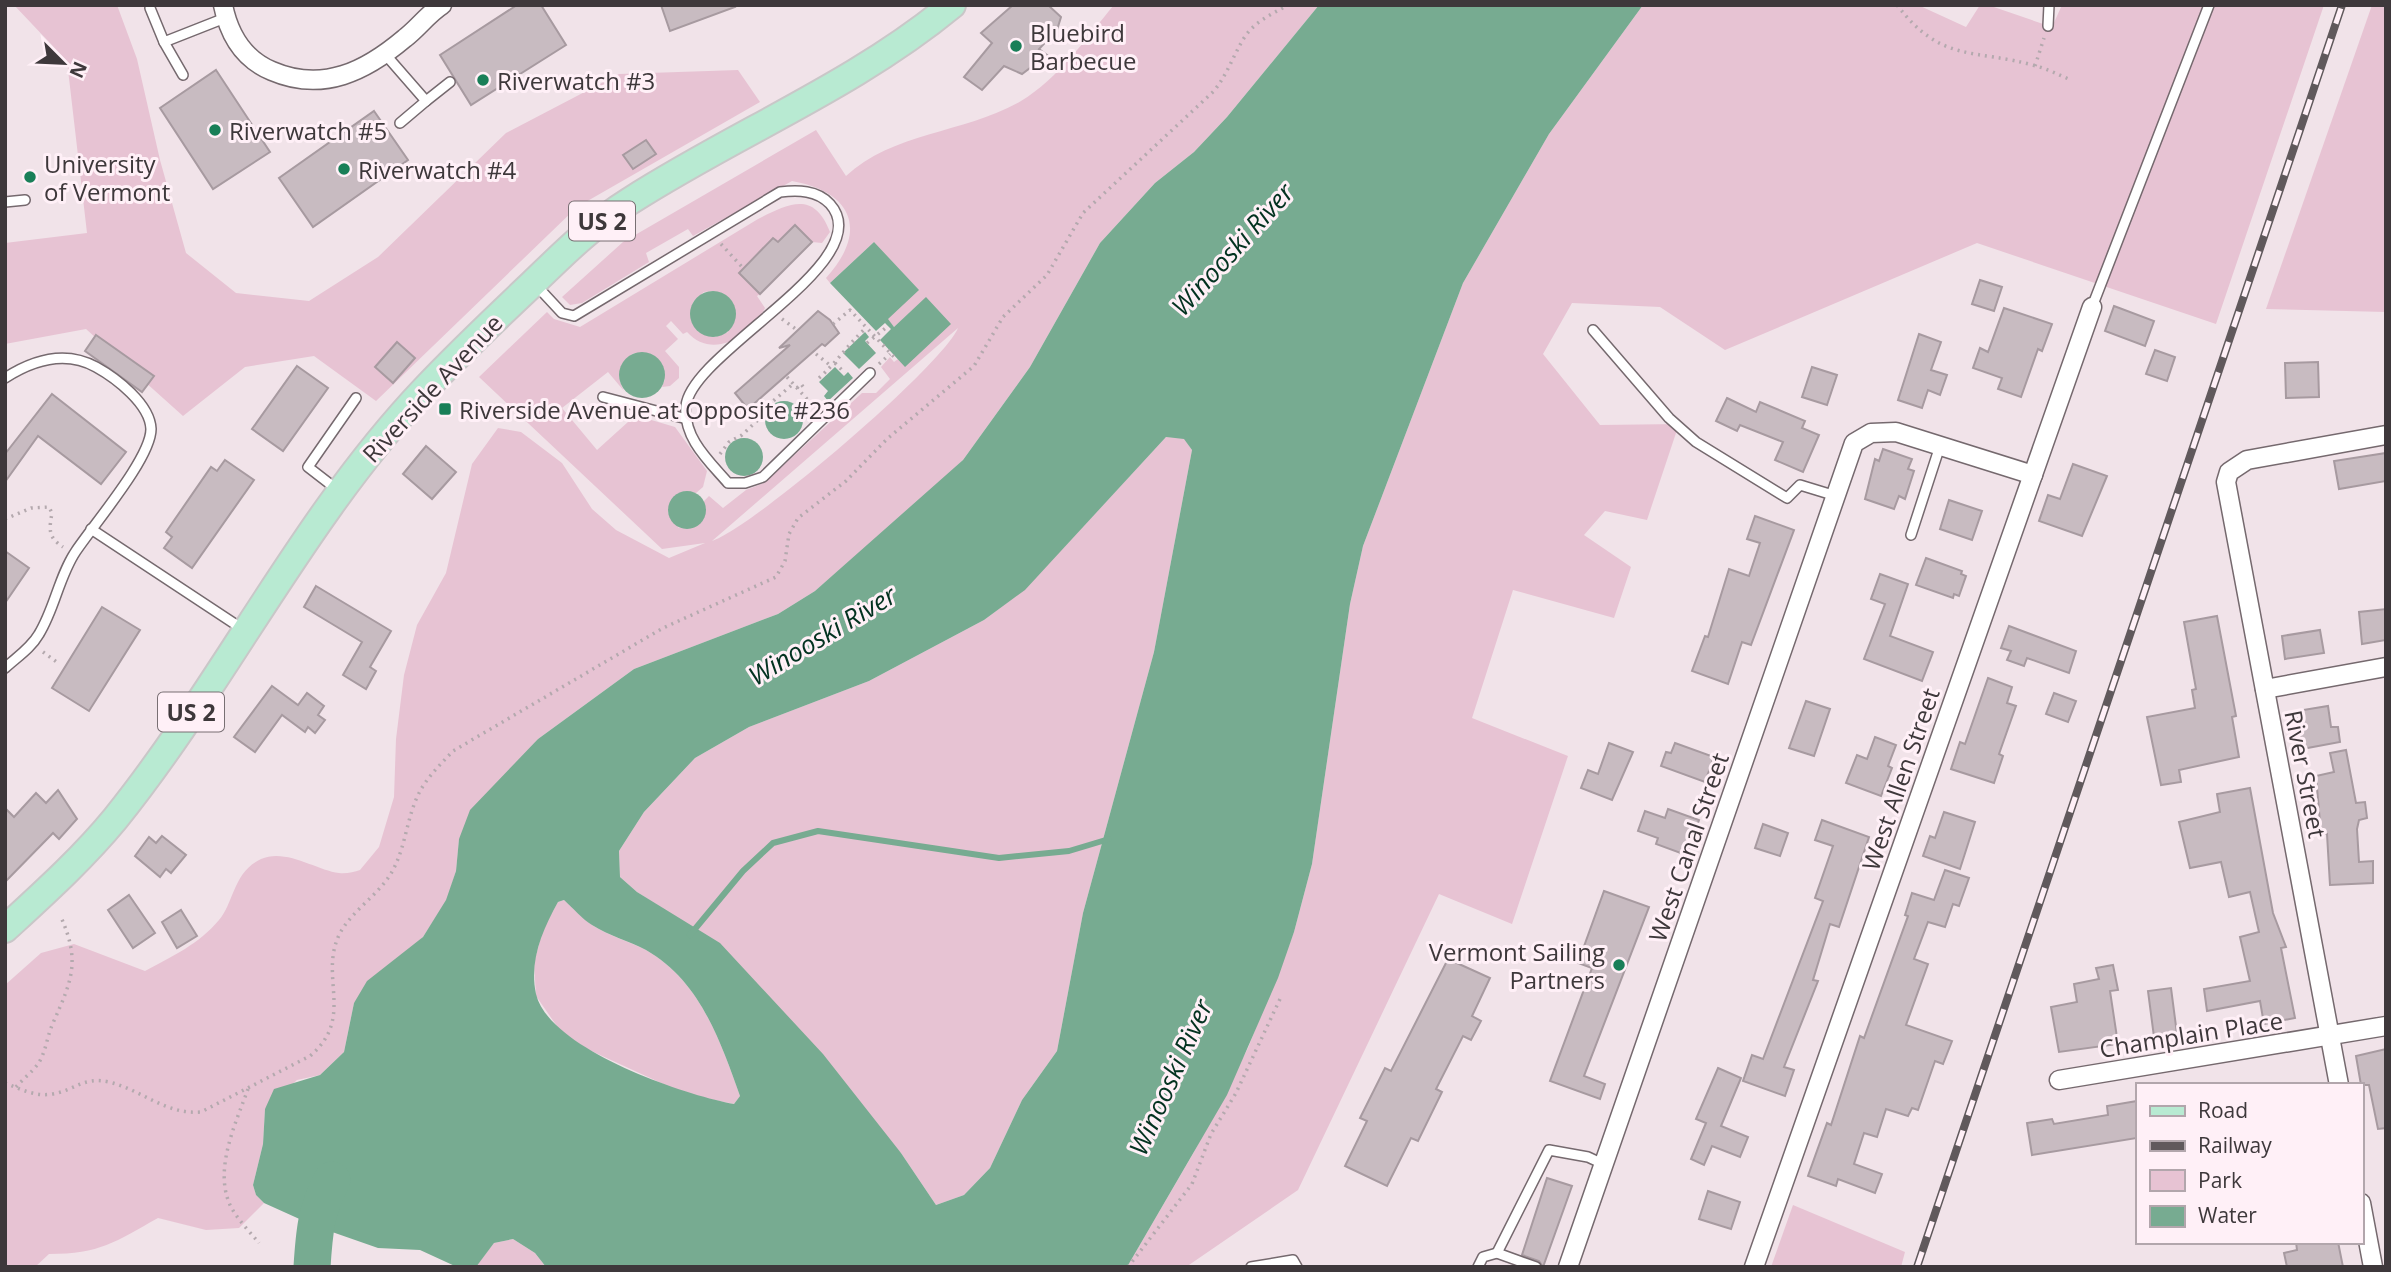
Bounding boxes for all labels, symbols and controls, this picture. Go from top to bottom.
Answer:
place label: Bluebird Barbecue [1030,16,1137,77]
north arrow [28,28,98,98]
marker: Bluebird Barbecue [1008,38,1024,54]
text: N [64,58,94,82]
place label: Riverwatch #3 [497,64,655,97]
marker: Riverwatch #3 [475,72,491,88]
place label: Riverwatch #5 [229,114,387,147]
marker: Riverwatch #5 [207,122,223,138]
place label: University of Vermont [44,147,170,208]
place label: Riverwatch #4 [358,153,517,186]
marker: Riverwatch #4 [336,161,352,177]
marker: University of Vermont [22,169,38,185]
water label: Winooski River [1163,174,1302,323]
road number: US 2 [569,202,635,241]
street label: Riverside Avenue [355,307,509,469]
place label: Riverside Avenue at Opposite #236 [459,393,850,426]
marker: Riverside Avenue at Opposite #236 [437,401,453,417]
water label: Winooski River [741,576,904,693]
street label: West Allen Street [1853,684,1947,874]
road number: US 2 [158,692,224,732]
street label: River Street [2277,707,2335,841]
street label: West Canal Street [1640,748,1736,946]
place label: Vermont Sailing Partners [1429,935,1605,996]
marker: Vermont Sailing Partners [1611,957,1627,973]
water label: Winooski River [1120,992,1221,1161]
street label: Champlain Place [2097,1003,2285,1065]
legend [2136,1083,2363,1244]
text: Road [2198,1096,2248,1124]
text: Railway [2198,1131,2272,1159]
text: Park [2198,1166,2242,1194]
text: Water [2198,1201,2257,1229]

